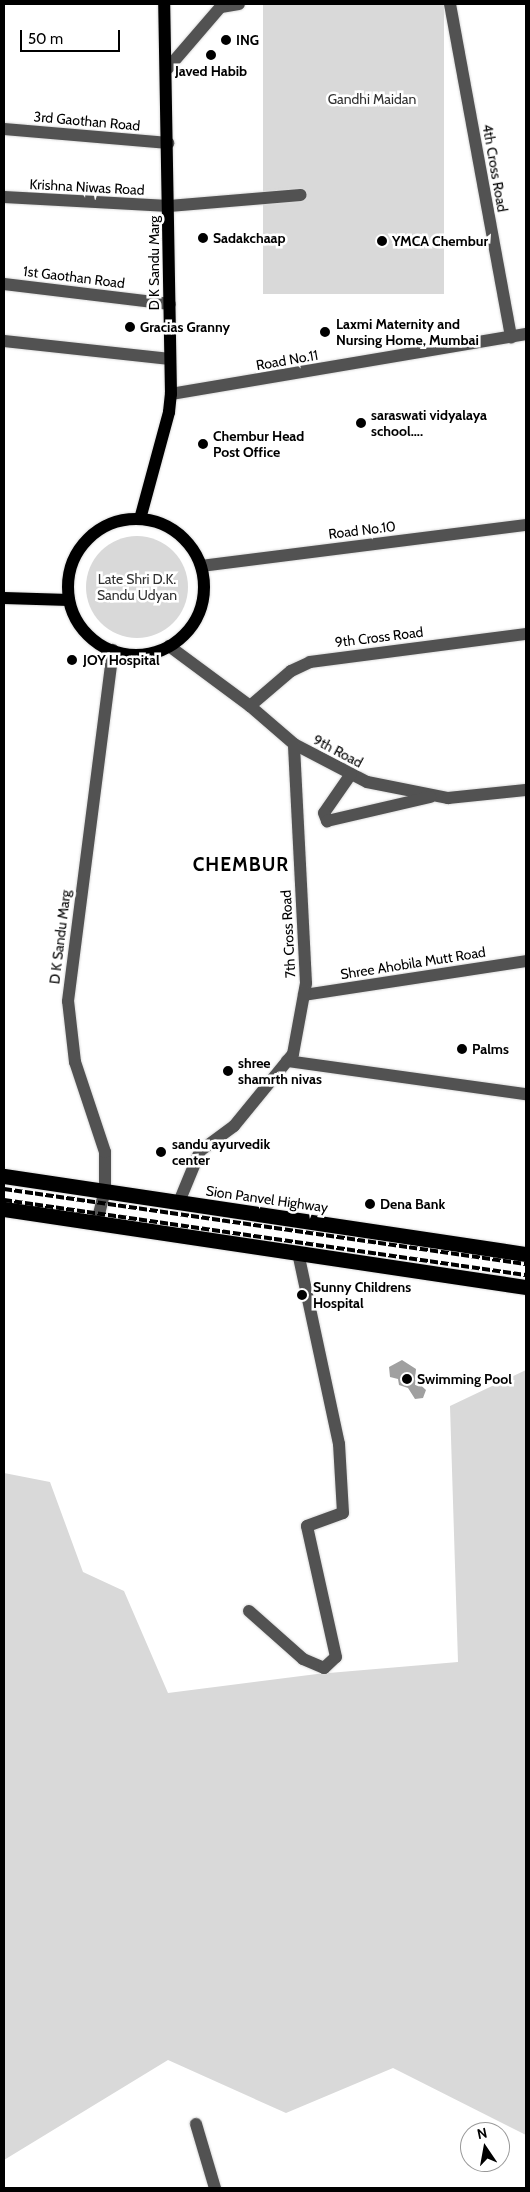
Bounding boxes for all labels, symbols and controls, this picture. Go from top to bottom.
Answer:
scale bar [22,20,122,52]
text: 50 m [28,30,63,48]
place label: ING [236,32,259,48]
marker: ING [220,34,232,46]
marker: Javed Habib [205,49,217,61]
place label: Javed Habib [175,63,247,79]
park label: Gandhi Maidan [328,91,416,107]
street label: 3rd Gaothan Road [33,108,141,134]
street label: 4th Cross Road [479,123,511,213]
street label: Krishna Niwas Road [29,176,145,198]
street label: D K Sandu Marg [146,216,162,310]
place label: Sadakchaap [213,230,286,246]
marker: Sadakchaap [197,232,209,244]
place label: YMCA Chembur [392,233,488,249]
marker: YMCA Chembur [376,235,388,247]
street label: 1st Gaothan Road [22,262,126,292]
place label: Laxmi Maternity and Nursing Home, Mumbai [336,316,479,348]
place label: Gracias Granny [140,319,230,335]
marker: Gracias Granny [124,321,136,333]
marker: Laxmi Maternity and Nursing Home, Mumbai [318,325,332,339]
street label: Road No.11 [255,346,319,374]
place label: saraswati vidyalaya school.... [371,407,487,440]
marker: saraswati vidyalaya school.... [355,417,367,429]
place label: Chembur Head Post Office [213,428,304,461]
marker: Chembur Head Post Office [197,438,209,450]
street label: Road No.10 [327,518,397,542]
park label: Late Shri D.K. Sandu Udyan [97,571,177,604]
street label: 9th Cross Road [334,623,424,651]
place label: JOY Hospital [83,652,160,668]
marker: JOY Hospital [65,653,79,667]
street label: 9th Road [310,731,366,771]
district label: CHEMBUR [192,854,290,876]
street label: D K Sandu Marg [46,889,74,985]
street label: 7th Cross Road [277,890,299,978]
street label: Shree Ahobila Mutt Road [339,943,487,983]
place label: Palms [472,1041,509,1057]
marker: Palms [456,1043,468,1055]
place label: shree shamrth nivas [238,1055,322,1088]
marker: shree shamrth nivas [222,1065,234,1077]
place label: sandu ayurvedik center [172,1136,270,1168]
marker: sandu ayurvedik center [154,1145,168,1159]
street label: Sion Panvel Highway [205,1182,329,1216]
place label: Dena Bank [380,1196,445,1212]
marker: Dena Bank [364,1198,376,1210]
place label: Sunny Childrens Hospital [313,1279,411,1311]
marker: Sunny Childrens Hospital [295,1288,309,1302]
place label: Swimming Pool [417,1371,512,1387]
marker: Swimming Pool [401,1373,413,1385]
north arrow [460,2122,510,2172]
text: N [475,2123,489,2143]

